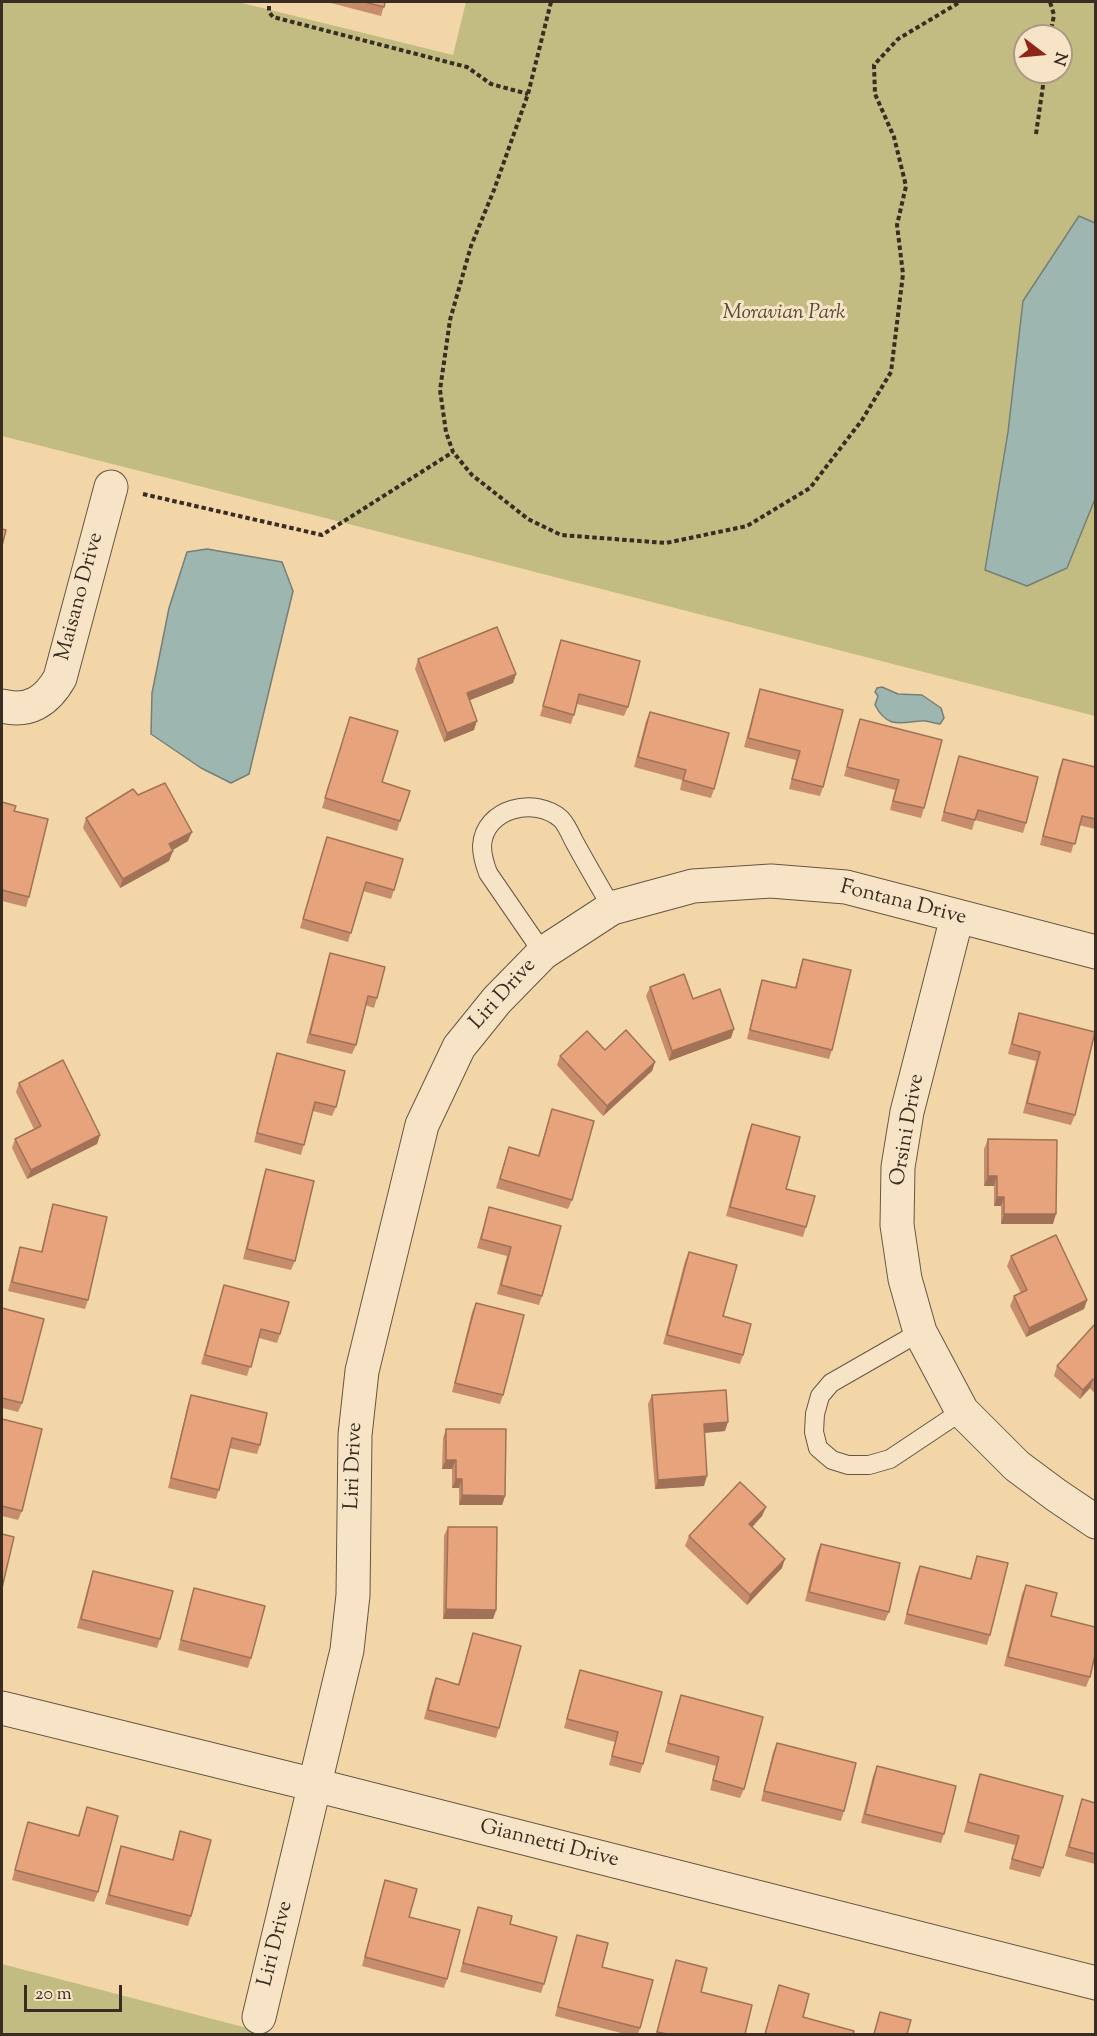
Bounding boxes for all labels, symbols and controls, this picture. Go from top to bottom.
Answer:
north arrow [1013,24,1073,84]
text: N [1046,49,1072,68]
park label: Moravian Park [722,301,846,327]
street label: Maisano Drive [52,530,110,664]
street label: Fontana Drive [837,876,969,932]
street label: Liri Drive [465,954,543,1036]
street label: Orsini Drive [887,1072,931,1188]
street label: Liri Drive [341,1422,369,1510]
street label: Giannetti Drive [477,1816,621,1874]
street label: Liri Drive [254,1899,300,1989]
scale bar [27,1973,124,2011]
text: 20 m [35,1982,72,2008]

